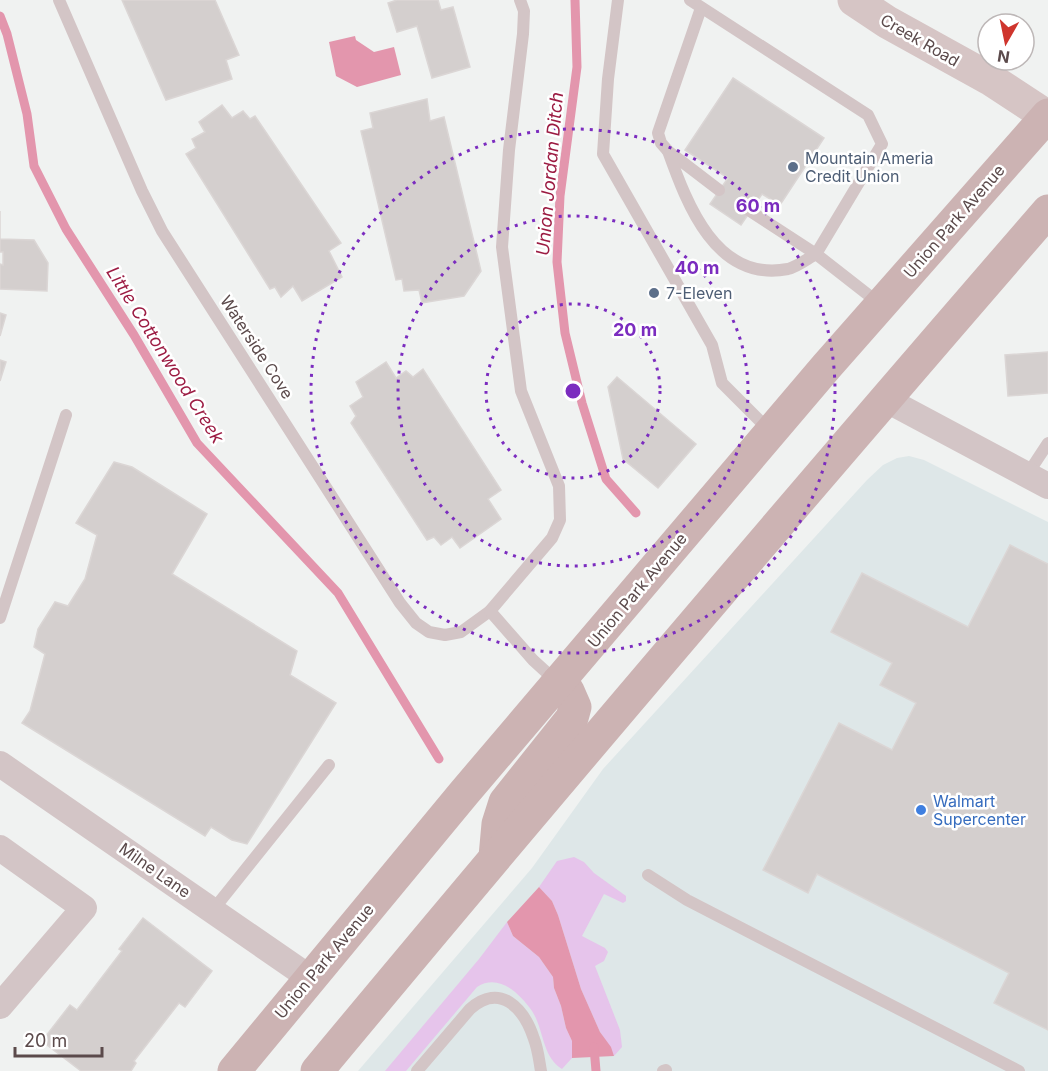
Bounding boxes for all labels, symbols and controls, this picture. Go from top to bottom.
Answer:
street label: Creek Road [877,9,963,71]
north arrow [976,12,1036,72]
text: N [996,46,1011,68]
water label: Union Jordan Ditch [532,91,567,257]
place label: Mountain Ameria Credit Union [805,148,934,186]
marker: Mountain Ameria Credit Union [786,160,800,174]
street label: Union Park Avenue [899,160,1009,282]
text: 60 m [736,195,780,216]
text: 40 m [675,257,720,278]
water label: Little Cottonwood Creek [102,262,229,448]
place label: 7-Eleven [666,283,732,303]
marker: 7-Eleven [647,286,661,300]
street label: Waterside Cove [216,292,298,402]
text: 20 m [613,319,657,340]
centre of rings [563,381,583,401]
street label: Union Park Avenue [583,529,691,651]
place label: Walmart Supercenter [933,791,1026,829]
marker: Walmart Supercenter [914,803,928,817]
street label: Milne Lane [116,838,194,902]
street label: Union Park Avenue [270,900,378,1022]
scale bar [15,1020,102,1058]
text: 20 m [24,1030,67,1051]

